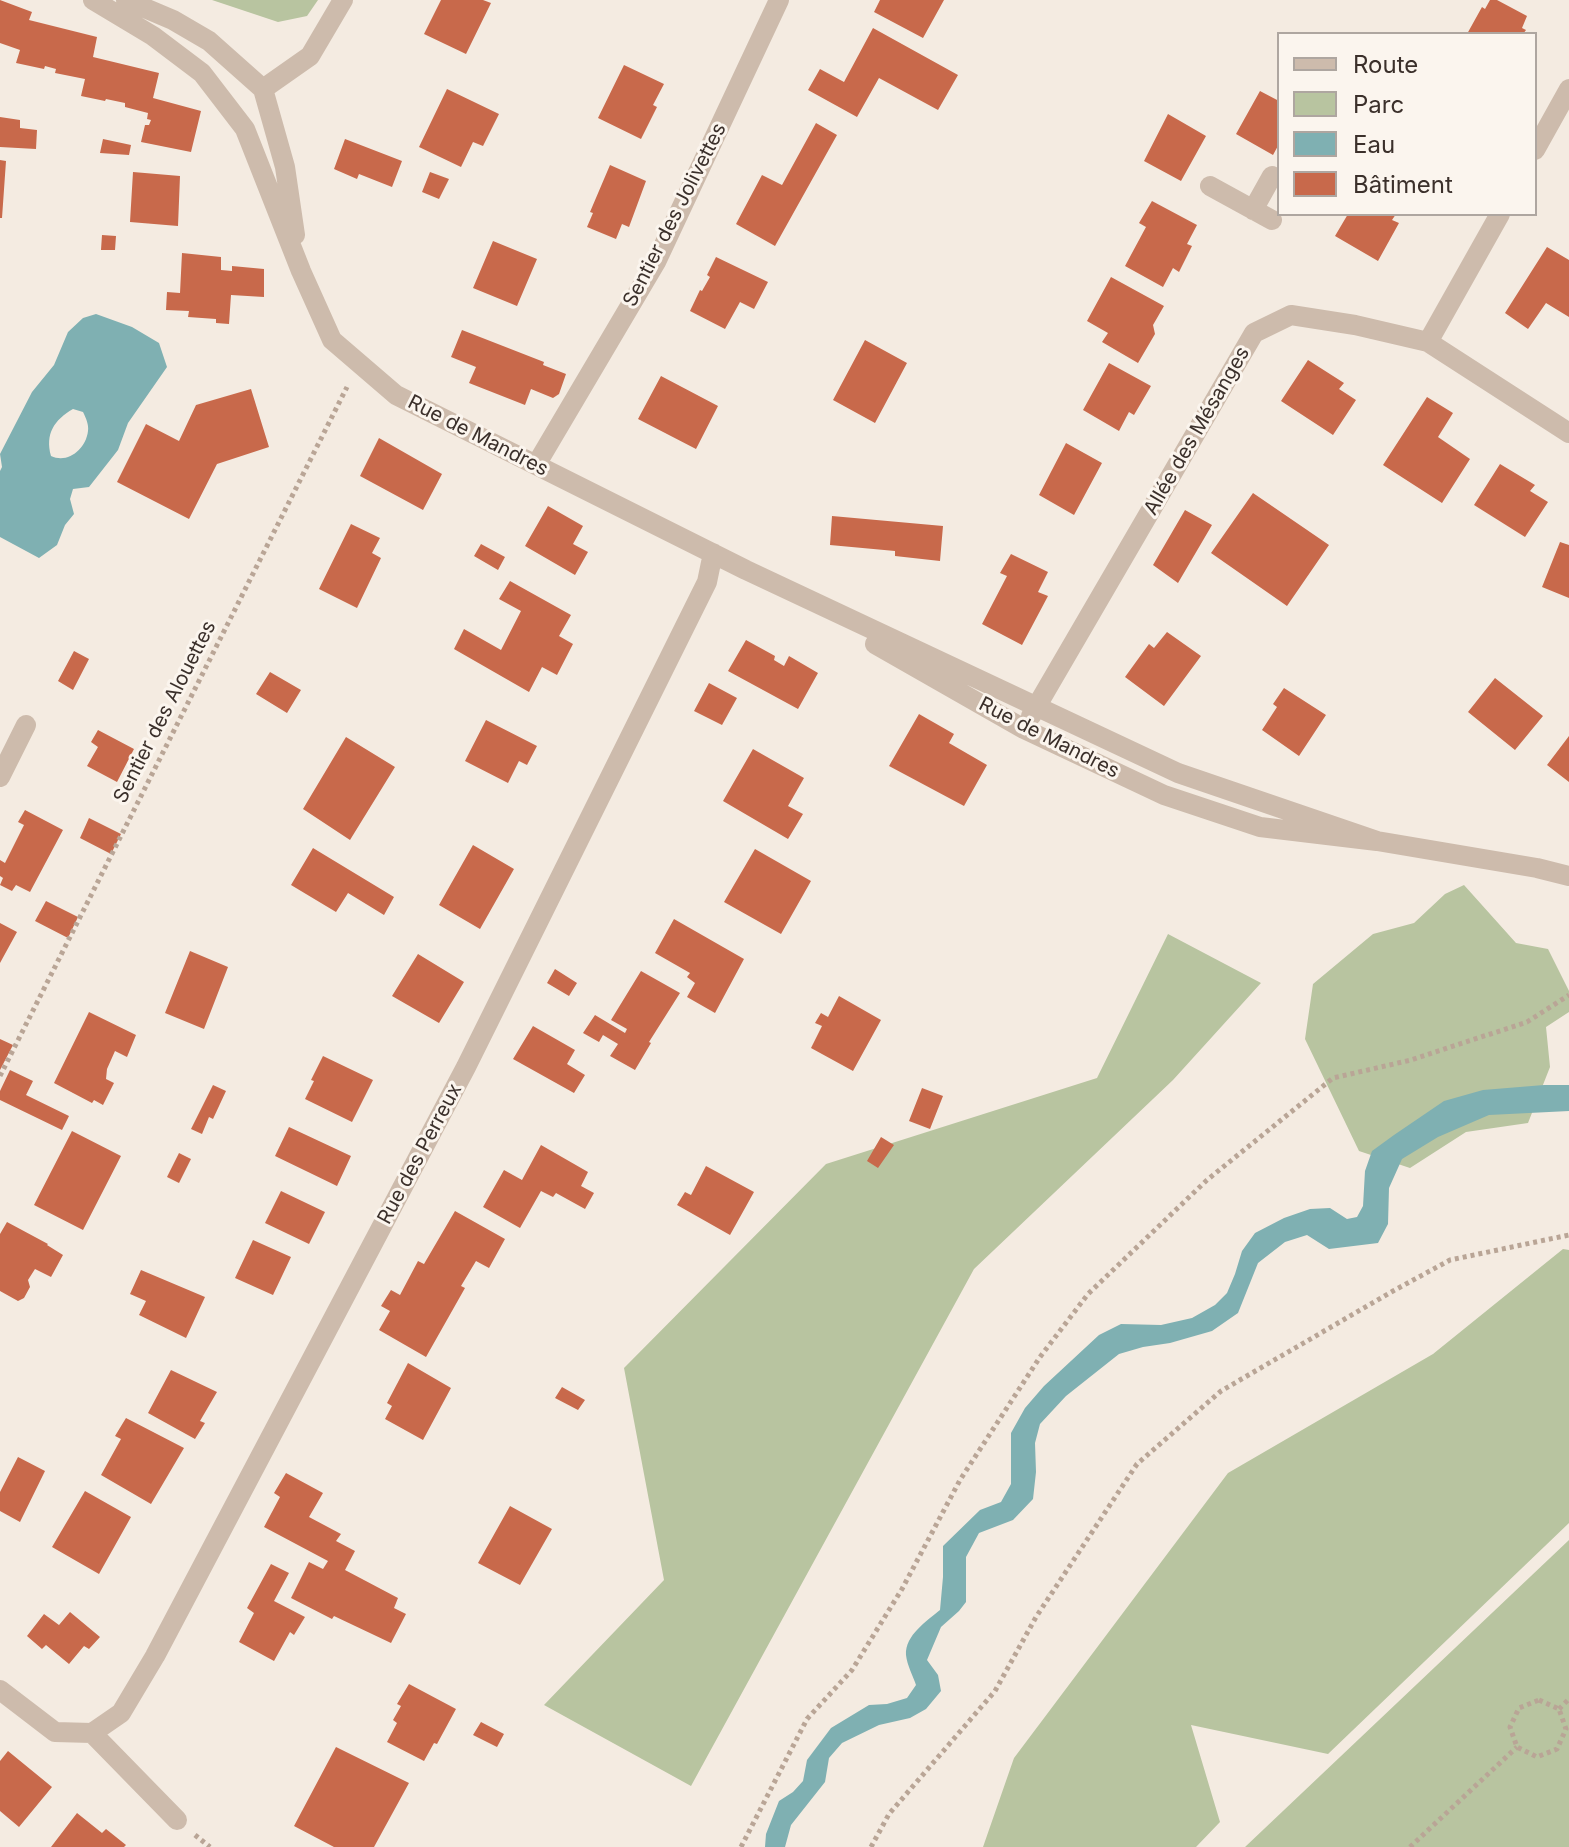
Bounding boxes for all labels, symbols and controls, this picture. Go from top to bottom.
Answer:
legend [1277,32,1537,216]
text: Route [1353,50,1418,79]
text: Parc [1353,90,1404,119]
street label: Sentier des Jolivettes [618,119,732,311]
text: Eau [1353,130,1395,159]
text: Bâtiment [1353,170,1453,199]
street label: Allée des Mésanges [1139,343,1255,519]
street label: Rue de Mandres [404,390,552,482]
street label: Sentier des Alouettes [109,617,221,807]
street label: Rue de Mandres [975,692,1123,784]
street label: Rue des Perreux [373,1080,467,1228]

